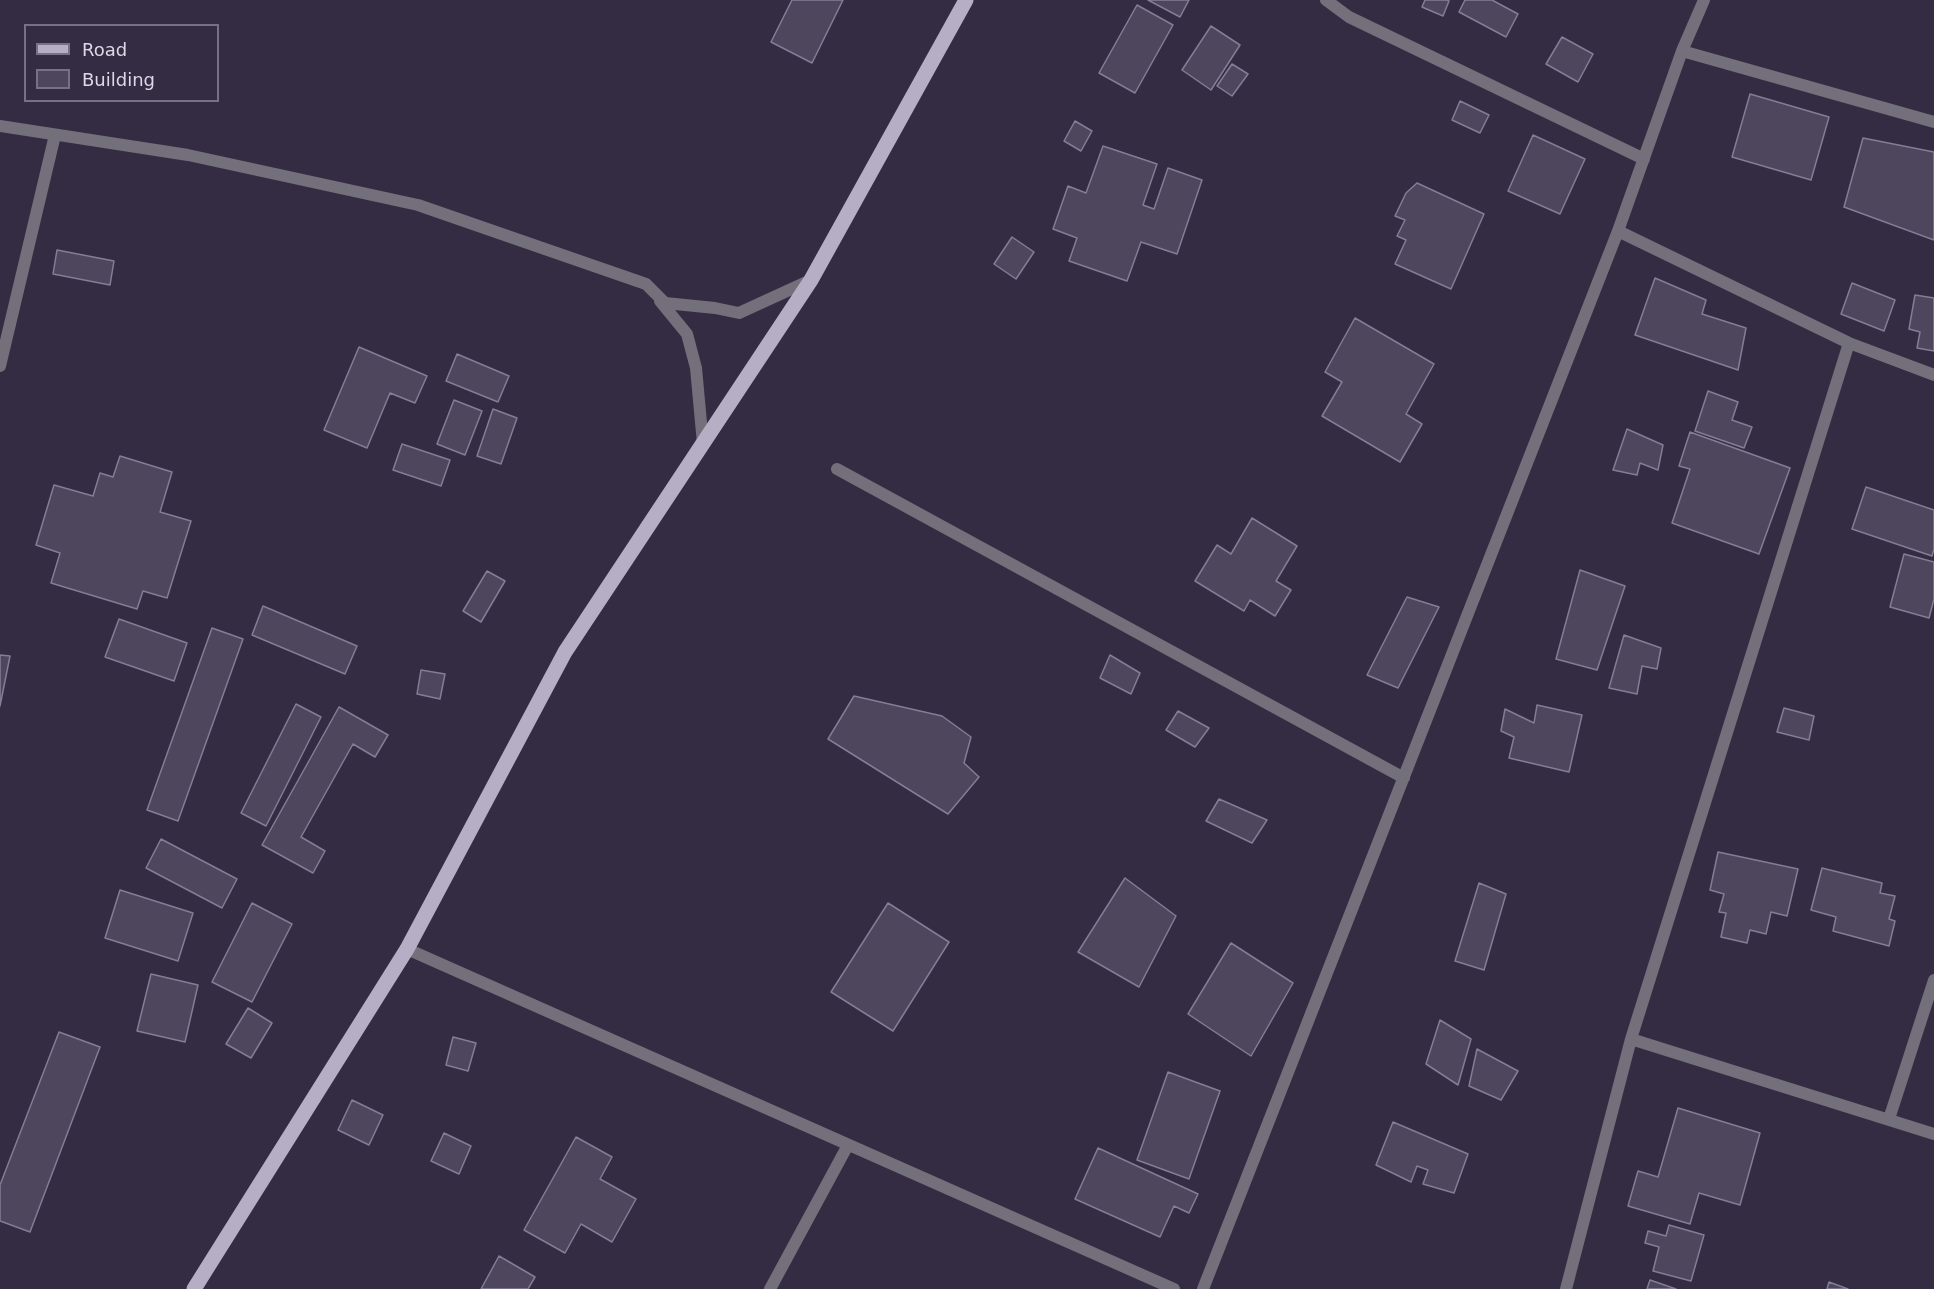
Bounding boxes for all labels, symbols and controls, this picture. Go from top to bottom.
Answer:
legend [24,24,219,102]
text: Road [82,39,127,60]
text: Building [82,69,155,90]

